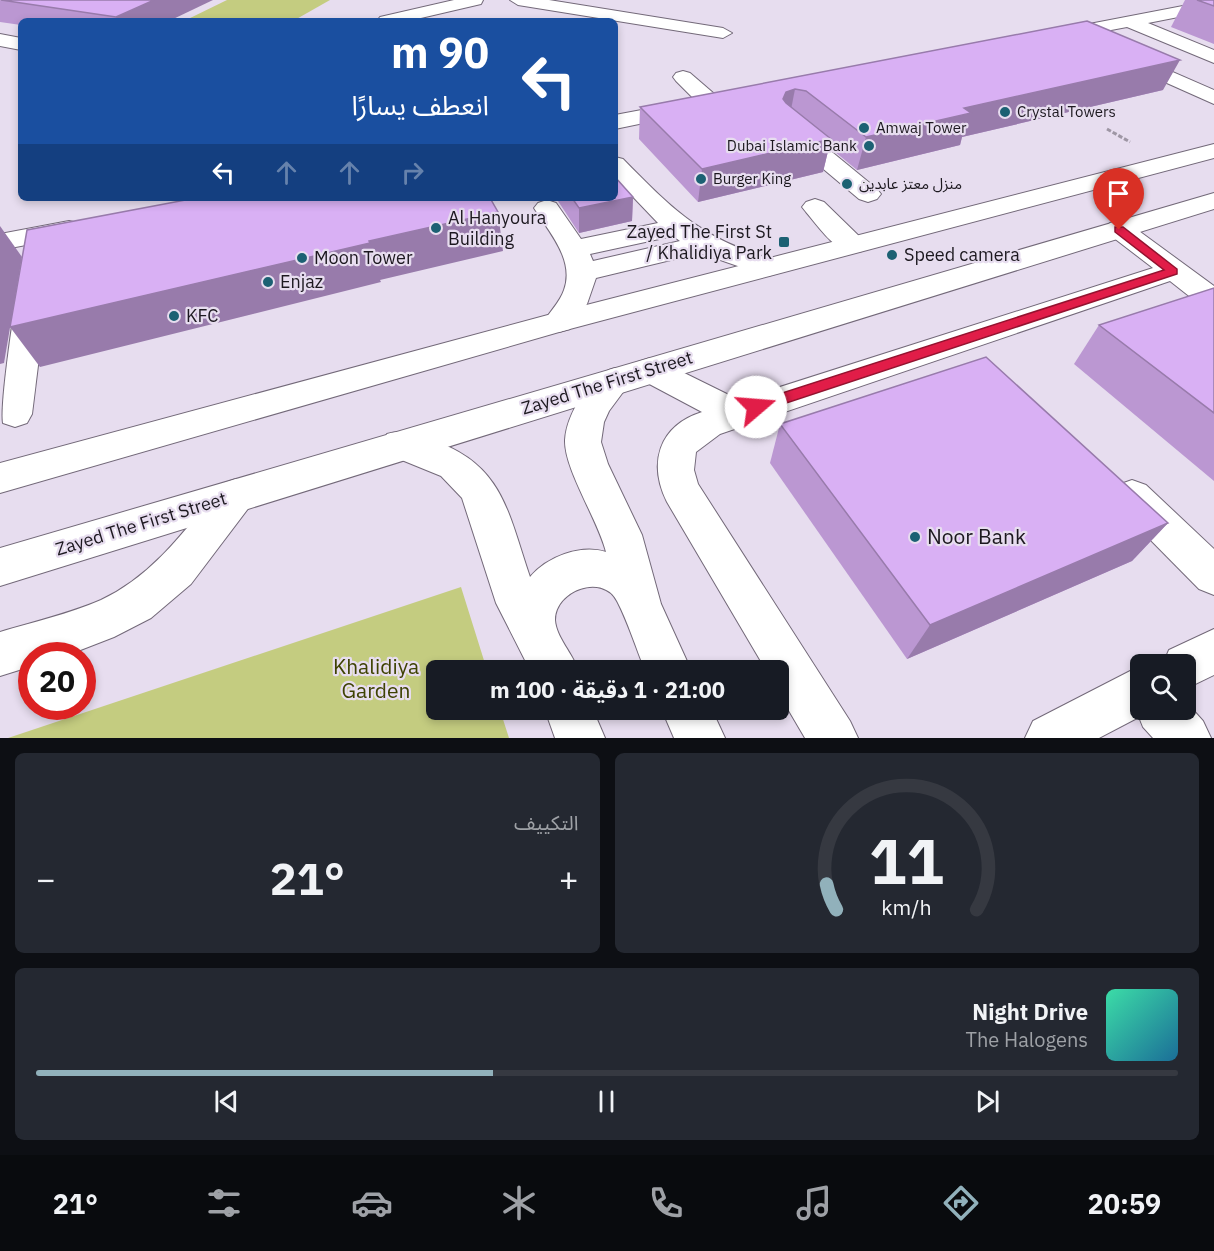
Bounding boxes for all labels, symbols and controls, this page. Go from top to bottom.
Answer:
text: 90 m [391,25,489,80]
icon: left [510,42,588,120]
text: انعطف يسارًا [352,87,489,122]
place label: Crystal Towers [1017,102,1116,121]
marker: Crystal Towers [998,105,1012,119]
place label: Amwaj Tower [876,118,967,137]
marker: Amwaj Tower [857,121,871,135]
place label: Dubai Islamic Bank [727,136,857,155]
marker: Dubai Islamic Bank [862,139,876,153]
icon: left [207,156,240,189]
icon: ahead [270,156,303,189]
icon: ahead [333,156,366,189]
icon: right [396,156,429,189]
pin [1093,168,1144,230]
place label: Burger King [713,169,791,188]
marker: Burger King [694,172,708,186]
place label: منزل معتز عابدين [859,174,962,193]
marker: منزل معتز عابدين [840,177,854,191]
icon: arrive [1102,177,1135,210]
place label: Al Hanyoura Building [448,206,547,250]
place label: Zayed The First St / Khalidiya Park [627,220,773,264]
marker: Al Hanyoura Building [429,221,443,235]
marker: Zayed The First St / Khalidiya Park [777,235,791,249]
place label: Speed camera [904,243,1020,266]
place label: Moon Tower [314,246,413,269]
marker: Speed camera [885,248,899,262]
marker: Moon Tower [295,251,309,265]
place label: Enjaz [280,270,323,293]
marker: Enjaz [261,275,275,289]
place label: KFC [186,304,218,327]
marker: KFC [167,309,181,323]
street label: Zayed The First Street [518,346,695,420]
position arrow [724,375,788,439]
street label: Zayed The First Street [52,487,229,561]
place label: Noor Bank [927,522,1026,550]
marker: Noor Bank [908,530,922,544]
speed limit sign: 20 [18,642,96,720]
park label: Khalidiya Garden [333,652,419,704]
map controls [1130,654,1196,720]
button: search [1130,654,1196,720]
text: 21:00 · 1 دقيقة · 100 m [490,675,725,704]
text: التكييف [514,809,579,836]
text: 11 [869,820,944,901]
text: 21° [270,849,345,907]
text: − [36,857,56,900]
text: + [559,857,579,900]
text: km/h [882,893,932,921]
text: Night Drive [972,997,1088,1026]
text: The Halogens [966,1026,1088,1053]
icon: previous [210,1085,243,1118]
icon: pause [590,1085,623,1118]
icon: next [971,1085,1004,1118]
icon: filters [203,1182,245,1224]
icon: car [351,1182,393,1224]
icon: climate [498,1182,540,1224]
icon: phone [645,1182,687,1224]
icon: music [793,1182,835,1224]
icon: directions [940,1182,982,1224]
text: 21° [53,1186,98,1221]
text: 20:59 [1088,1186,1161,1221]

